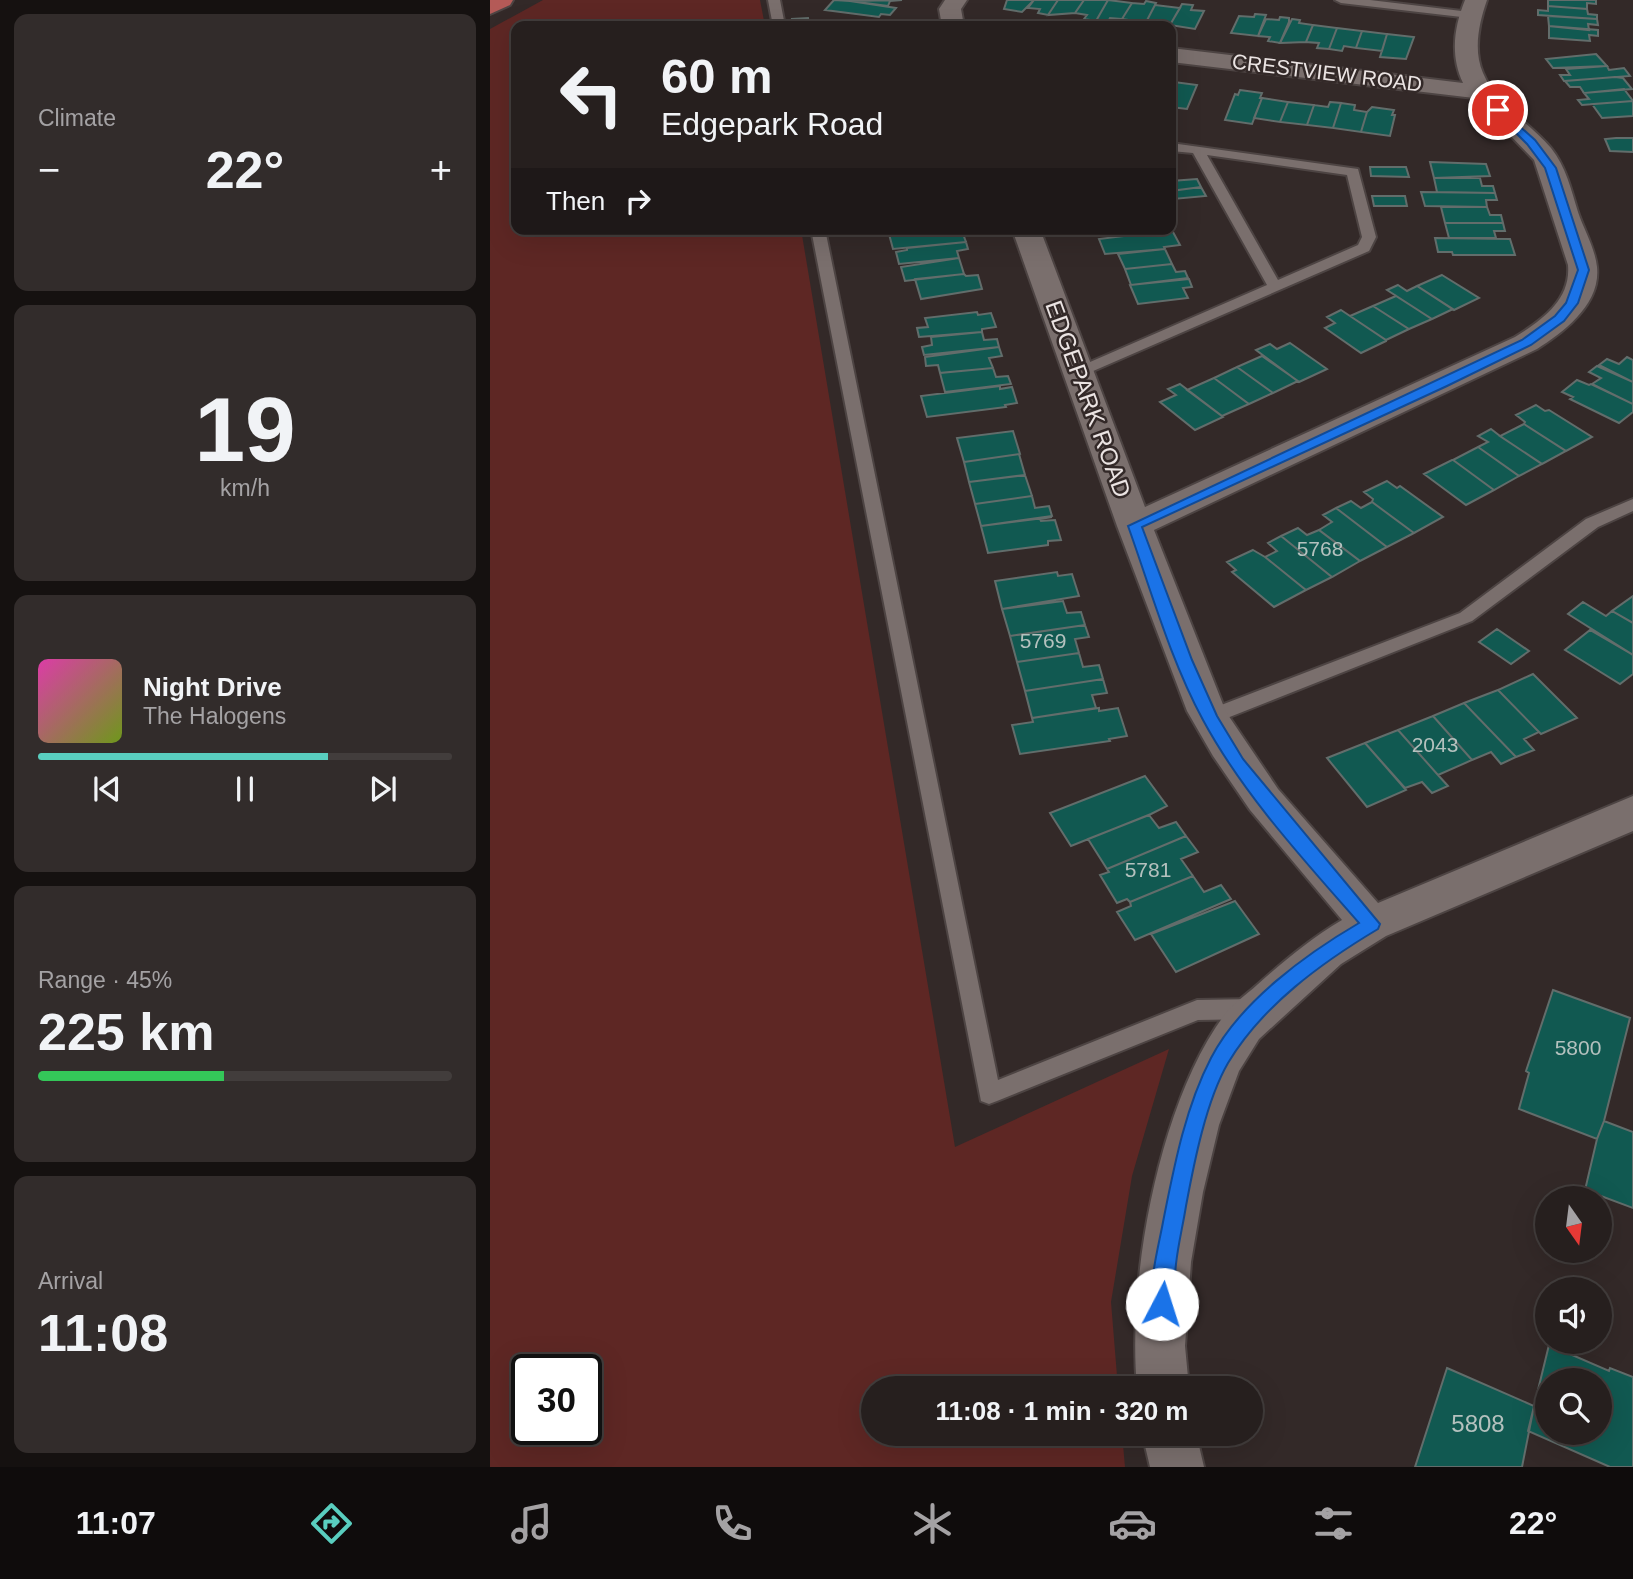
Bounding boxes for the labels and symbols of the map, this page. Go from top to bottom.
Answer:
street label: CRESTVIEW ROAD [1231,49,1423,96]
pin [1468,80,1528,140]
street label: EDGEPARK ROAD [1040,297,1137,501]
house number: 5768 [1297,537,1343,560]
house number: 5769 [1020,629,1066,652]
house number: 2043 [1412,733,1458,756]
house number: 5781 [1125,858,1171,881]
house number: 5800 [1555,1036,1601,1059]
north arrow [1535,1186,1612,1264]
position arrow [1125,1267,1199,1341]
speed limit sign: 30 [511,1354,602,1445]
house number: 5808 [1451,1410,1505,1437]

